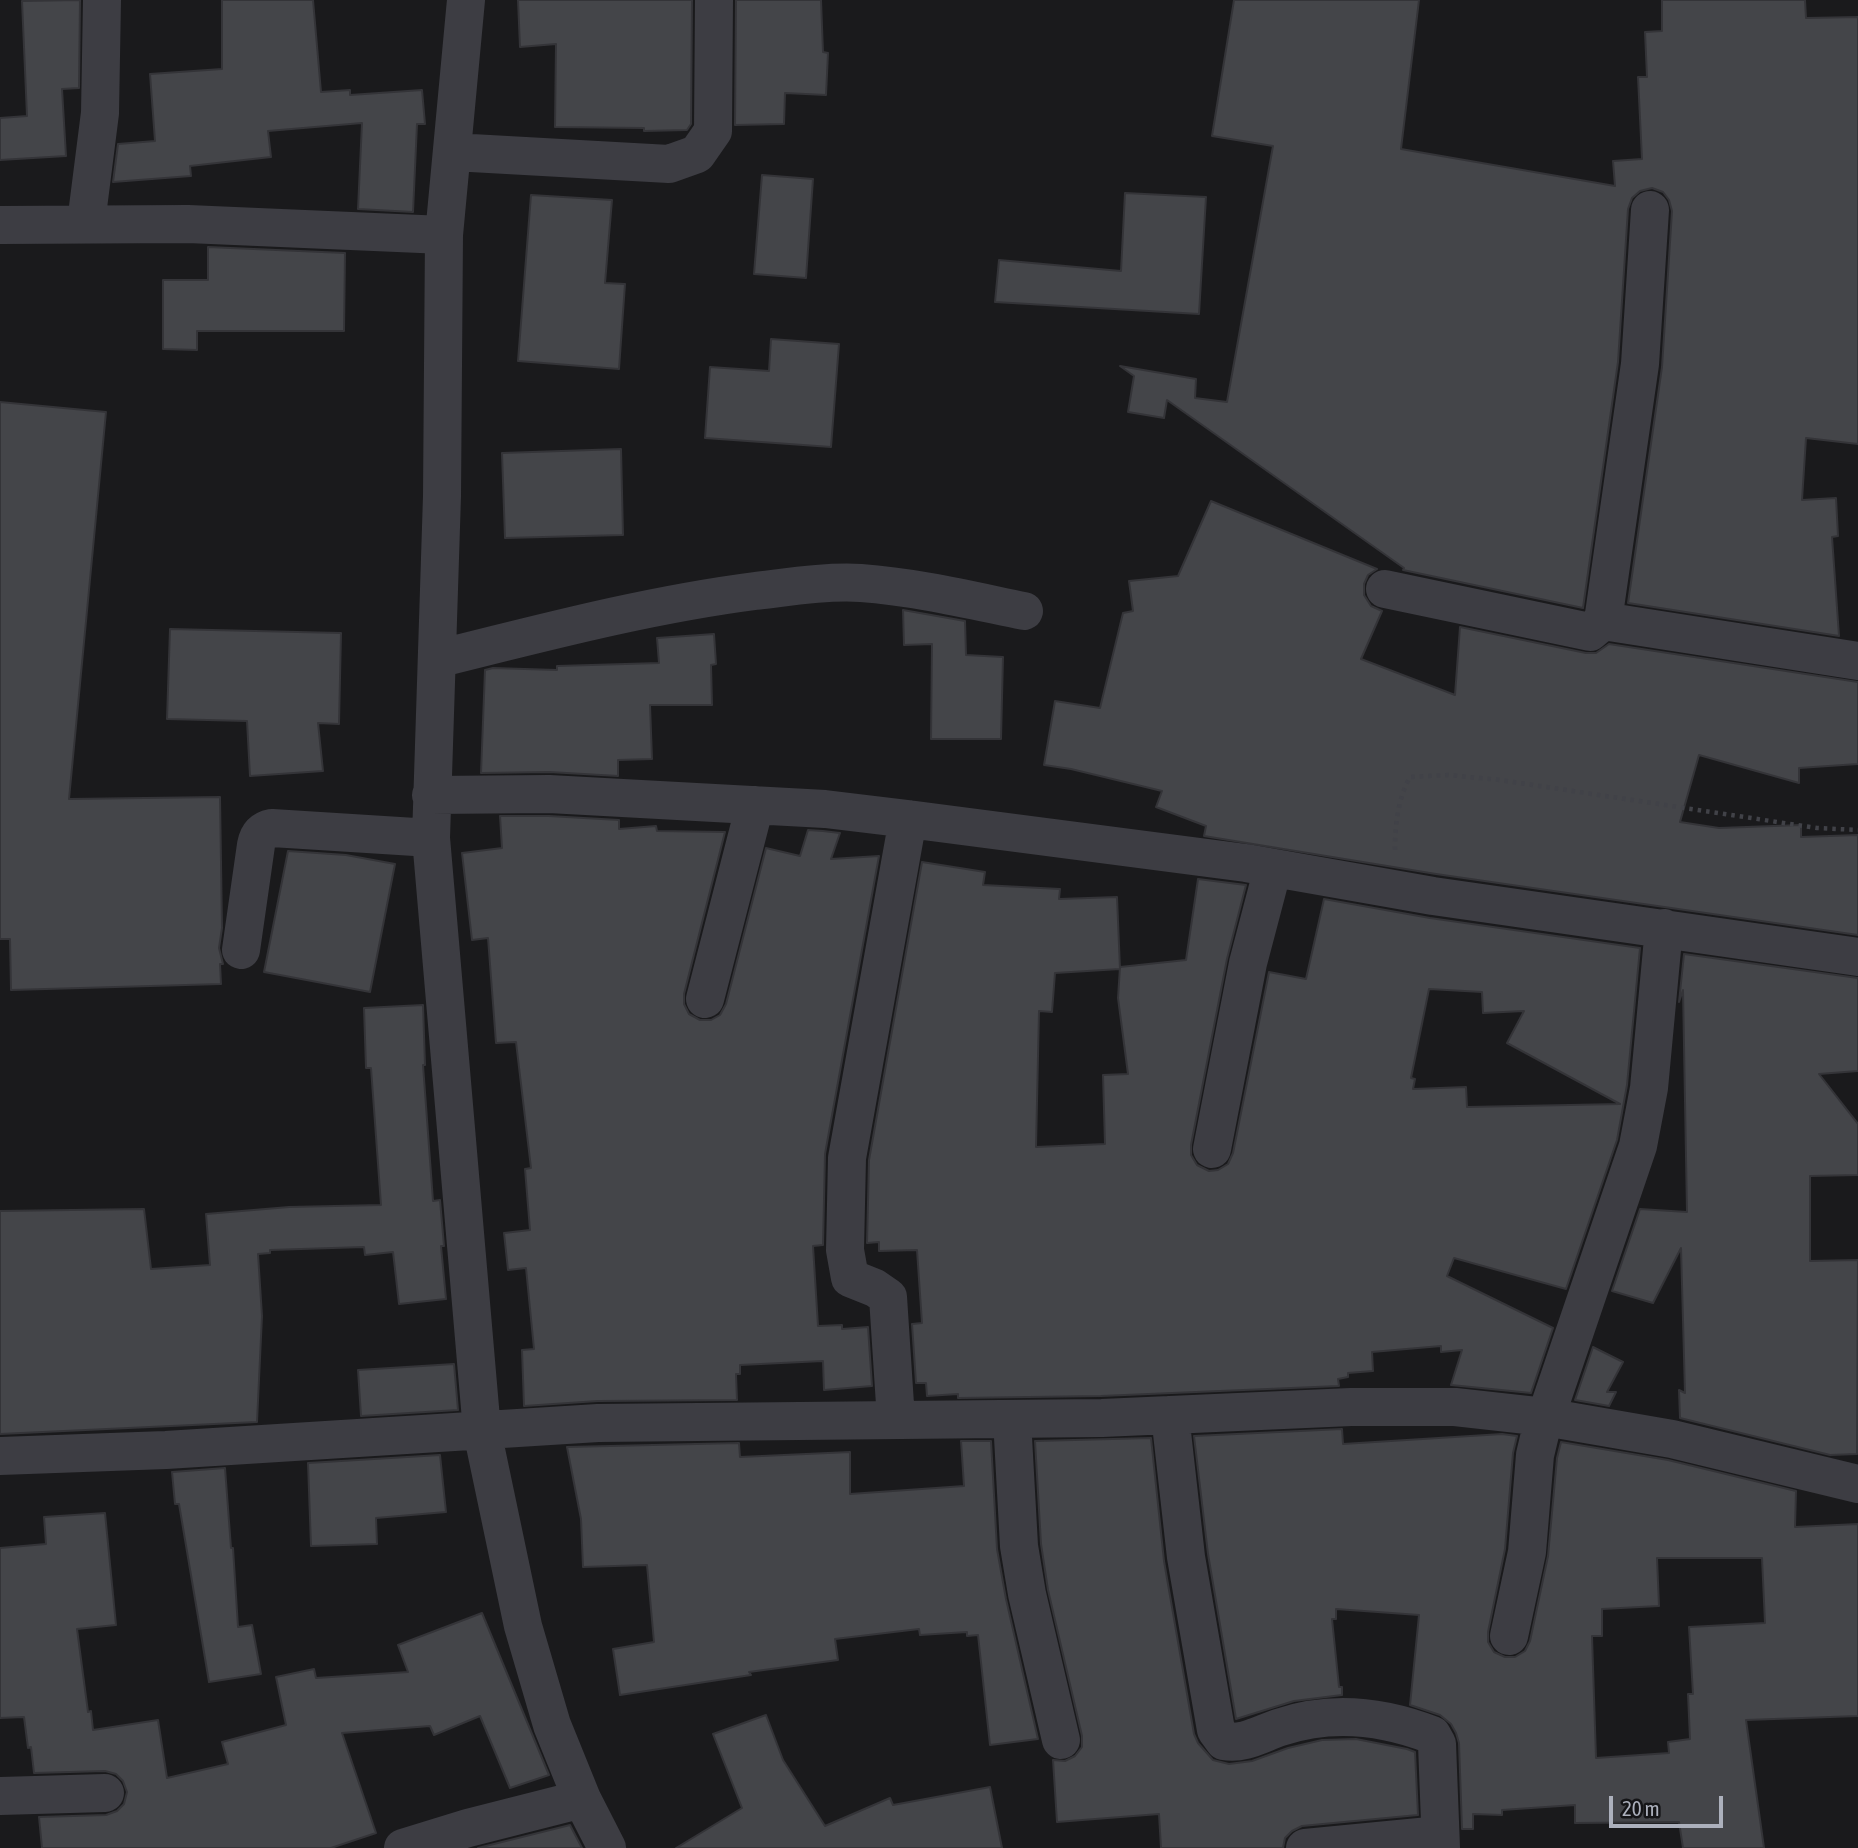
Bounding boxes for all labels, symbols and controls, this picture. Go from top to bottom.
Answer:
scale bar [1613,1782,1727,1826]
text: 20 m [1622,1796,1660,1820]

